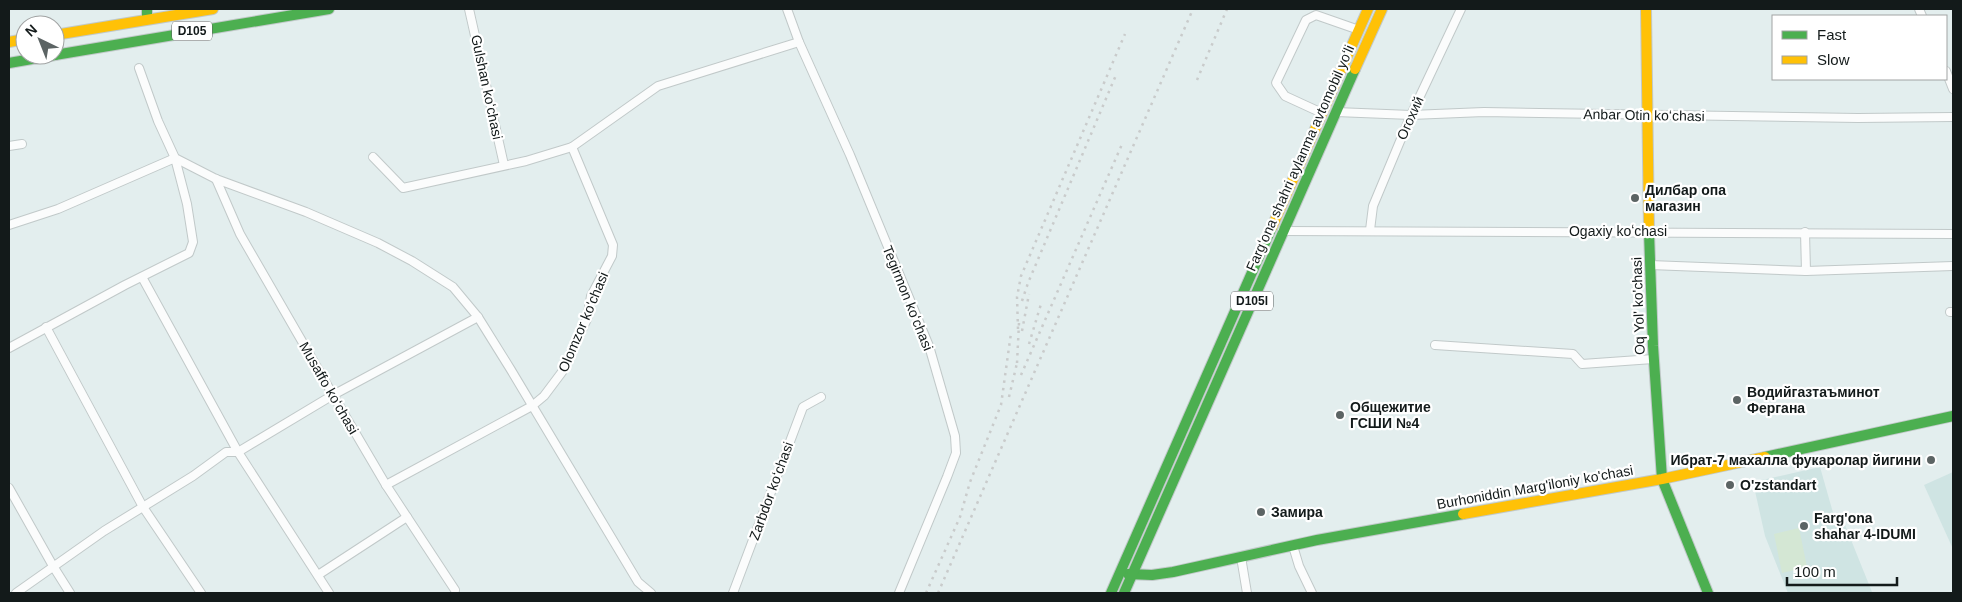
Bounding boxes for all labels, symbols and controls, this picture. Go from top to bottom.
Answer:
north arrow [15,15,65,65]
legend [1772,15,1947,80]
text: N [22,21,40,40]
road number: D105 [172,22,212,40]
text: Fast [1817,26,1847,43]
street label: Gulshan koʻchasi [468,33,506,141]
street label: Fargʻona shahri aylanma avtomobil yoʻli [1243,42,1357,274]
text: Slow [1817,51,1850,68]
street label: Огохий [1393,94,1427,142]
street label: Anbar Otin koʻchasi [1583,106,1705,124]
place label: Дилбар опа магазин [1645,182,1726,214]
marker: Дилбар опа магазин [1629,192,1641,204]
street label: Ogaxiy koʻchasi [1569,223,1667,239]
street label: Tegirmon koʻchasi [880,243,936,353]
street label: Oq Yol' ko'chasi [1628,257,1648,355]
street label: Olomzor ko'chasi [555,270,611,374]
road number: D105l [1231,292,1273,310]
street label: Musaffo koʻchasi [296,339,362,437]
place label: Водийгазтаъминот Фергана [1747,384,1880,416]
marker: Водийгазтаъминот Фергана [1731,394,1743,406]
place label: Общежитие ГСШИ №4 [1350,399,1431,431]
marker: Общежитие ГСШИ №4 [1334,409,1346,421]
street label: Zarbdor koʻchasi [746,440,796,542]
place label: Ибрат-7 махалла фукаролар йигини [1671,452,1921,468]
marker: Ибрат-7 махалла фукаролар йигини [1925,454,1937,466]
street label: Burhoniddin Marg'iloniy ko'chasi [1436,462,1634,512]
place label: O'zstandart [1740,477,1817,493]
marker: O'zstandart [1724,479,1736,491]
place label: Замира [1271,504,1323,520]
marker: Замира [1255,506,1267,518]
place label: Farg'ona shahar 4-IDUMI [1814,510,1916,542]
marker: Farg'ona shahar 4-IDUMI [1798,520,1810,532]
scale bar [1787,554,1897,586]
text: 100 m [1794,563,1836,580]

